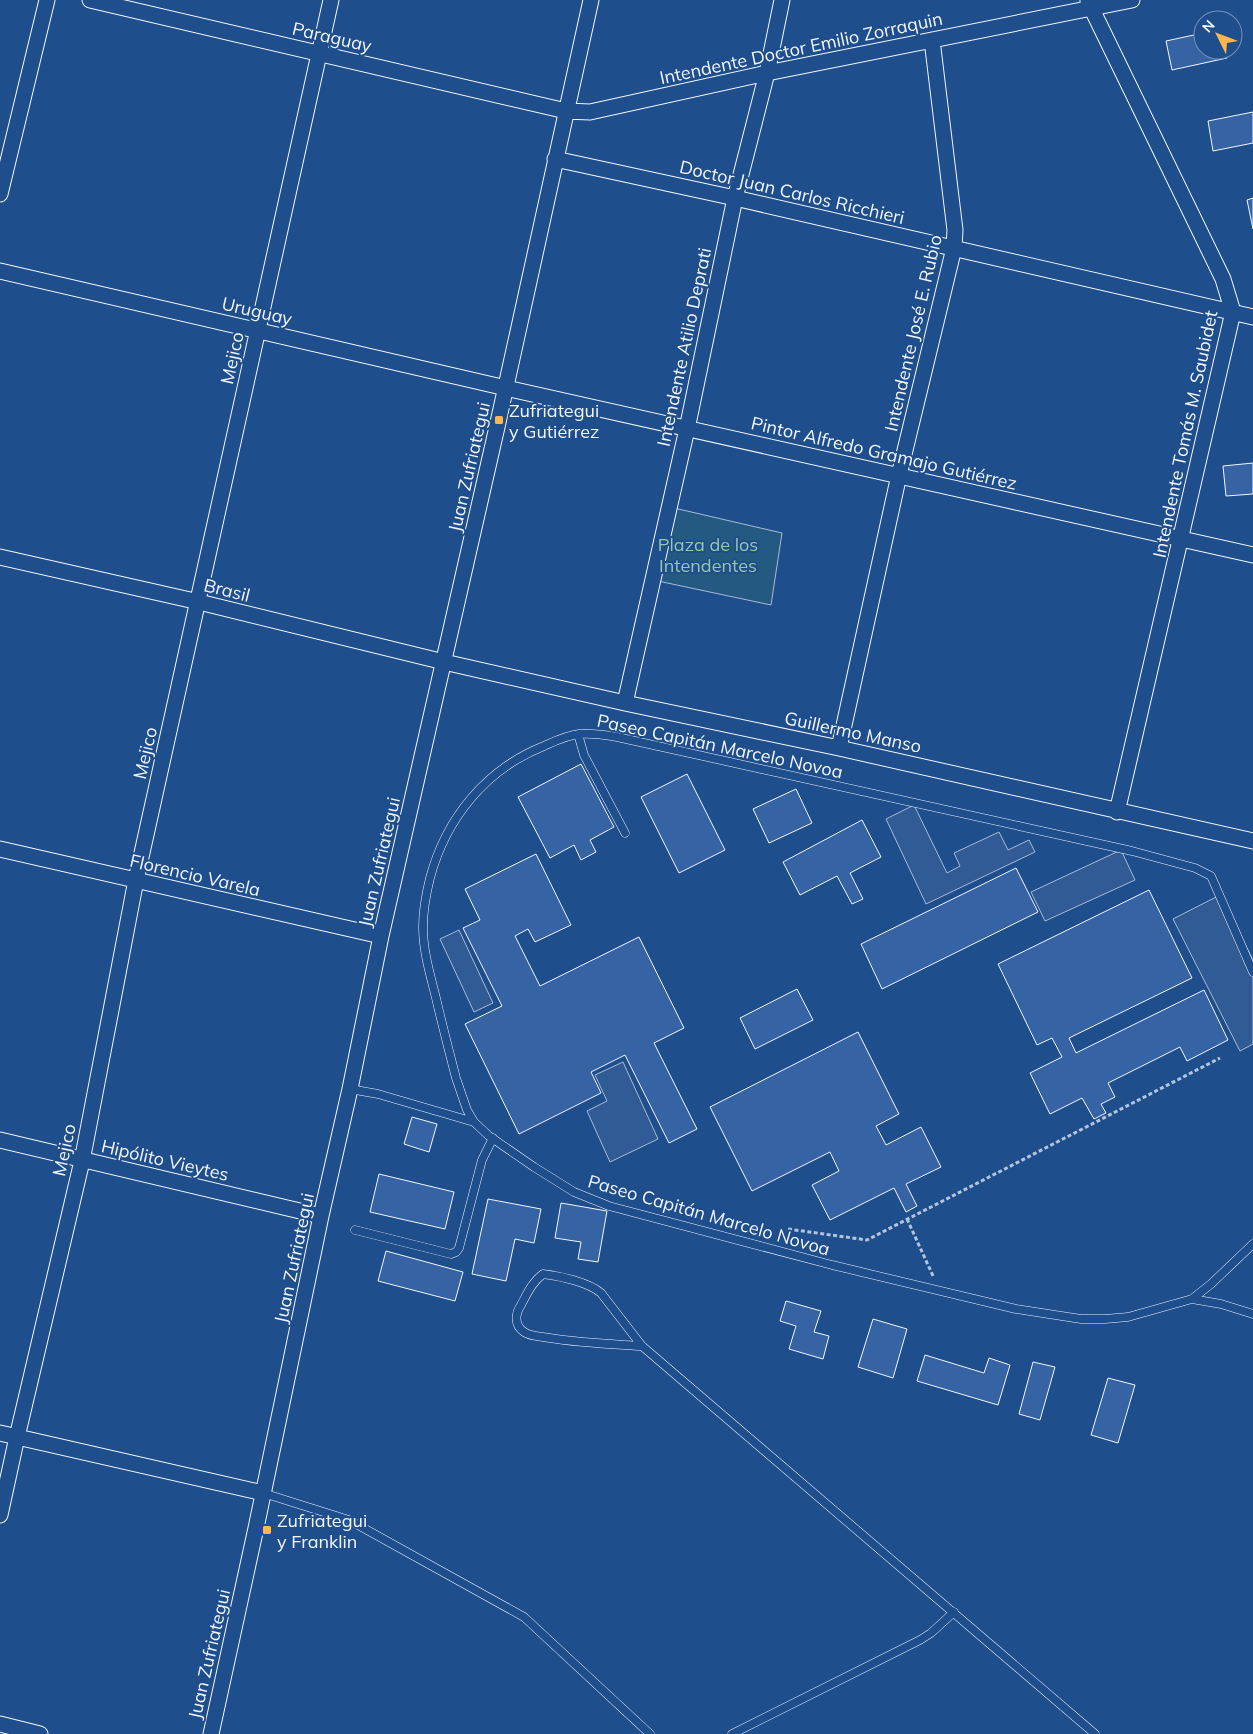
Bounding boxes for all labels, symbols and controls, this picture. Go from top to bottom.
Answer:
street label: Intendente Doctor Emilio Zorraquin [657,7,945,89]
north arrow [1193,10,1243,60]
text: N [1198,16,1219,36]
street label: Paraguay [290,17,374,57]
street label: Doctor Juan Carlos Ricchieri [677,155,907,229]
street label: Intendente José E. Rubio [879,232,947,434]
street label: Intendente Atilio Deprati [652,246,716,448]
street label: Uruguay [220,292,295,330]
street label: Intendente Tomás M. Saubidet [1148,308,1222,560]
street label: Mejico [215,330,249,386]
place label: Zufriategui y Gutiérrez [509,399,599,443]
street label: Juan Zufriategui [443,400,495,534]
street label: Pintor Alfredo Gramajo Gutiérrez [749,411,1019,495]
marker: Zufriategui y Gutiérrez [493,414,505,426]
park label: Plaza de los Intendentes [658,533,758,577]
street label: Brasil [201,573,253,607]
street label: Guillermo Manso [782,706,924,758]
street label: Paseo Capitán Marcelo Novoa [595,709,845,783]
street label: Mejico [128,725,162,781]
street label: Juan Zufriategui [353,795,405,929]
street label: Florencio Varela [128,849,262,901]
street label: Mejico [47,1122,81,1178]
street label: Hipólito Vieytes [99,1134,231,1186]
street label: Paseo Capitán Marcelo Novoa [585,1169,833,1261]
street label: Juan Zufriategui [269,1191,319,1325]
place label: Zufriategui y Franklin [277,1509,367,1553]
marker: Zufriategui y Franklin [261,1524,273,1536]
street label: Juan Zufriategui [183,1587,235,1721]

